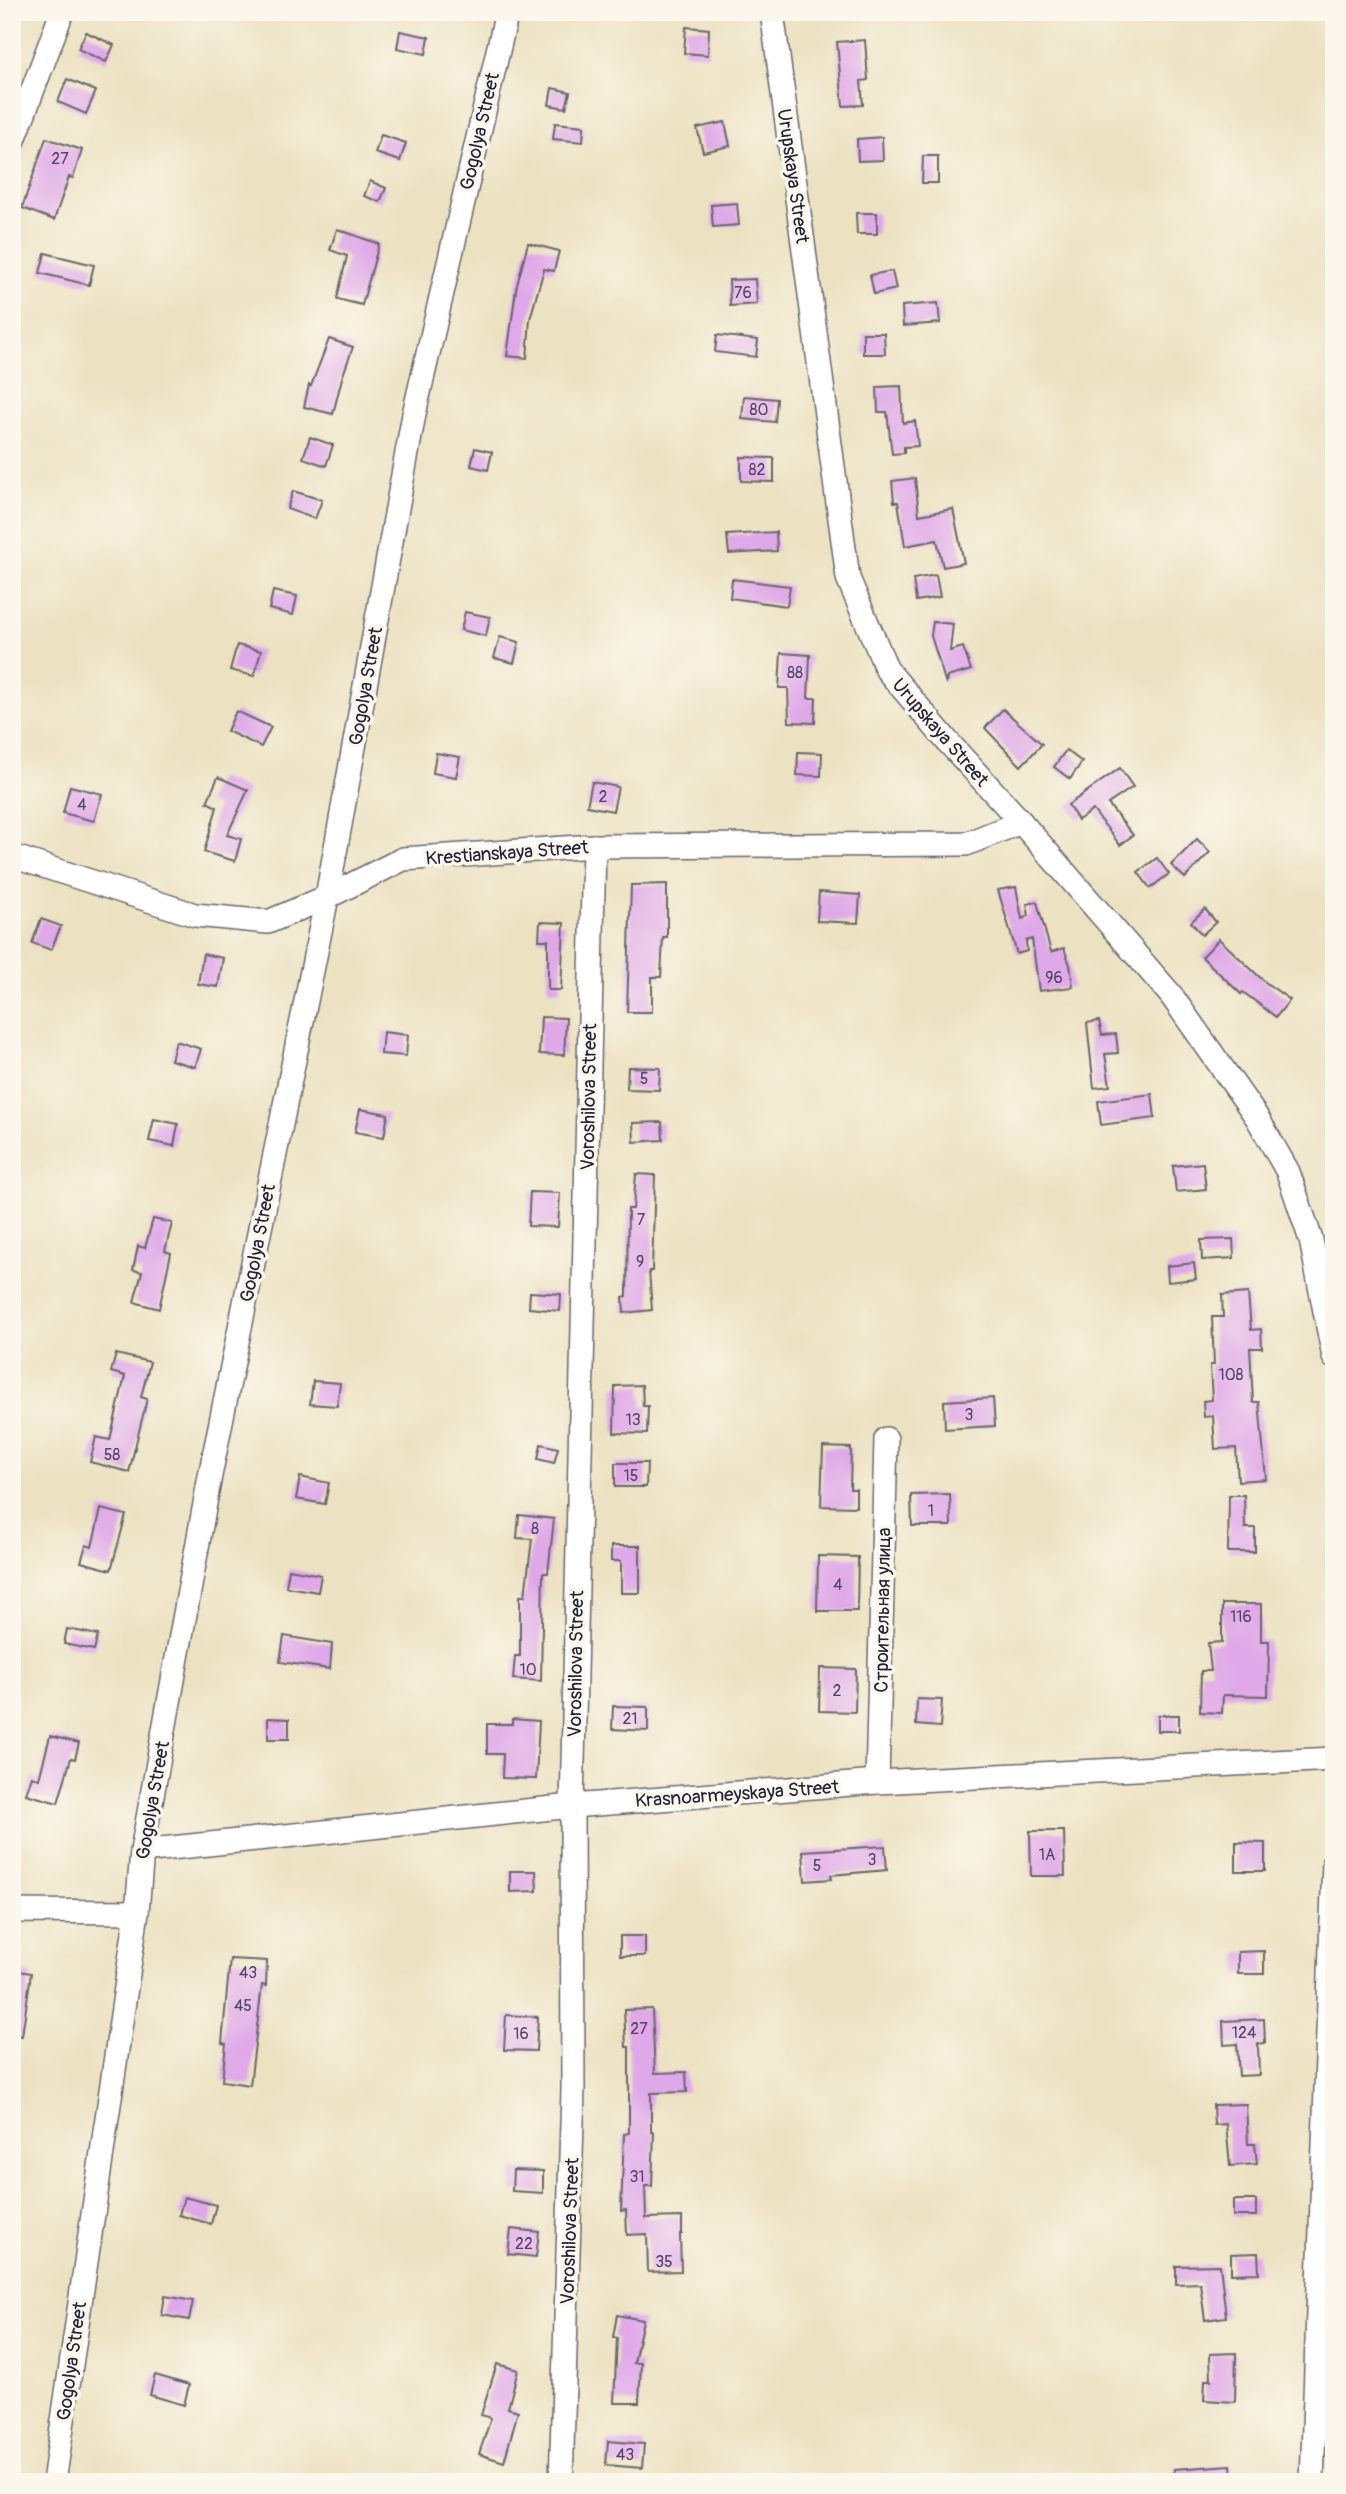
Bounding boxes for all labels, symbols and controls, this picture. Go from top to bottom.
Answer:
street label: Gogolya Street [455,70,505,192]
street label: Urupskaya Street [772,107,814,245]
house number: 27 [51,149,69,169]
house number: 76 [734,283,752,303]
house number: 80 [750,400,769,420]
house number: 82 [748,460,766,480]
street label: Gogolya Street [344,625,388,747]
house number: 88 [787,663,803,683]
street label: Urupskaya Street [887,674,994,792]
house number: 2 [599,787,608,807]
house number: 4 [77,795,87,815]
street label: Krestianskaya Street [425,835,590,871]
house number: 96 [1045,968,1063,988]
street label: Voroshilova Street [576,1023,602,1171]
house number: 5 [640,1069,648,1089]
street label: Gogolya Street [235,1182,281,1304]
house number: 7 [637,1210,646,1230]
house number: 9 [636,1252,644,1272]
house number: 108 [1218,1365,1244,1385]
house number: 3 [965,1405,974,1425]
house number: 13 [625,1410,641,1430]
house number: 58 [104,1445,120,1465]
house number: 15 [624,1466,638,1486]
house number: 1 [928,1501,934,1521]
house number: 8 [531,1519,539,1539]
street label: Строительная улица [870,1527,896,1693]
house number: 4 [833,1575,843,1595]
street label: Voroshilova Street [563,1590,589,1738]
house number: 116 [1230,1607,1252,1627]
house number: 10 [519,1660,537,1680]
house number: 2 [833,1681,842,1701]
house number: 21 [622,1709,638,1729]
street label: Gogolya Street [131,1739,175,1861]
street label: Krasnoarmeyskaya Street [634,1775,840,1813]
house number: 1А [1039,1845,1055,1865]
house number: 3 [868,1850,877,1870]
house number: 5 [813,1856,821,1876]
house number: 43 [239,1963,257,1983]
house number: 45 [234,1996,252,2016]
house number: 27 [630,2019,648,2039]
house number: 124 [1232,2023,1256,2043]
house number: 16 [513,2024,529,2044]
street label: Voroshilova Street [555,2157,585,2305]
house number: 31 [629,2167,645,2187]
house number: 22 [515,2234,533,2254]
house number: 35 [655,2252,673,2272]
street label: Gogolya Street [52,2300,92,2422]
house number: 43 [616,2445,634,2465]

